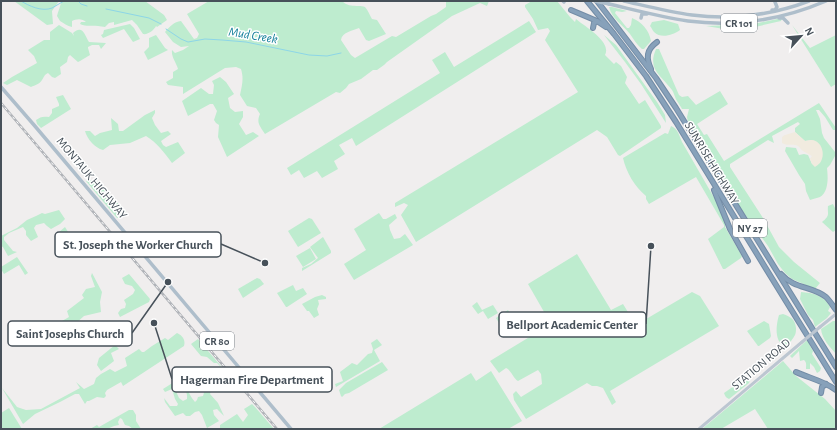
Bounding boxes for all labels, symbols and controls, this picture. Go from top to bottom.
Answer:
road number: CR 101 [721,14,757,32]
north arrow [781,16,821,56]
water label: Mud Creek [227,26,279,46]
text: N [803,26,816,38]
street label: SUNRISE HIGHWAY [683,120,742,207]
street label: MONTAUK HIGHWAY [54,135,130,222]
road number: NY 27 [733,219,767,237]
callout: St. Joseph the Worker Church [55,232,221,257]
text: St. Joseph the Worker Church [63,239,213,252]
callout: Bellport Academic Center [499,312,646,337]
text: Bellport Academic Center [506,319,638,332]
callout: Saint Josephs Church [8,321,132,346]
text: Saint Josephs Church [16,328,124,341]
road number: CR 80 [200,332,234,350]
street label: STATION ROAD [729,336,793,392]
callout: Hagerman Fire Department [172,367,332,392]
text: Hagerman Fire Department [180,374,325,387]

